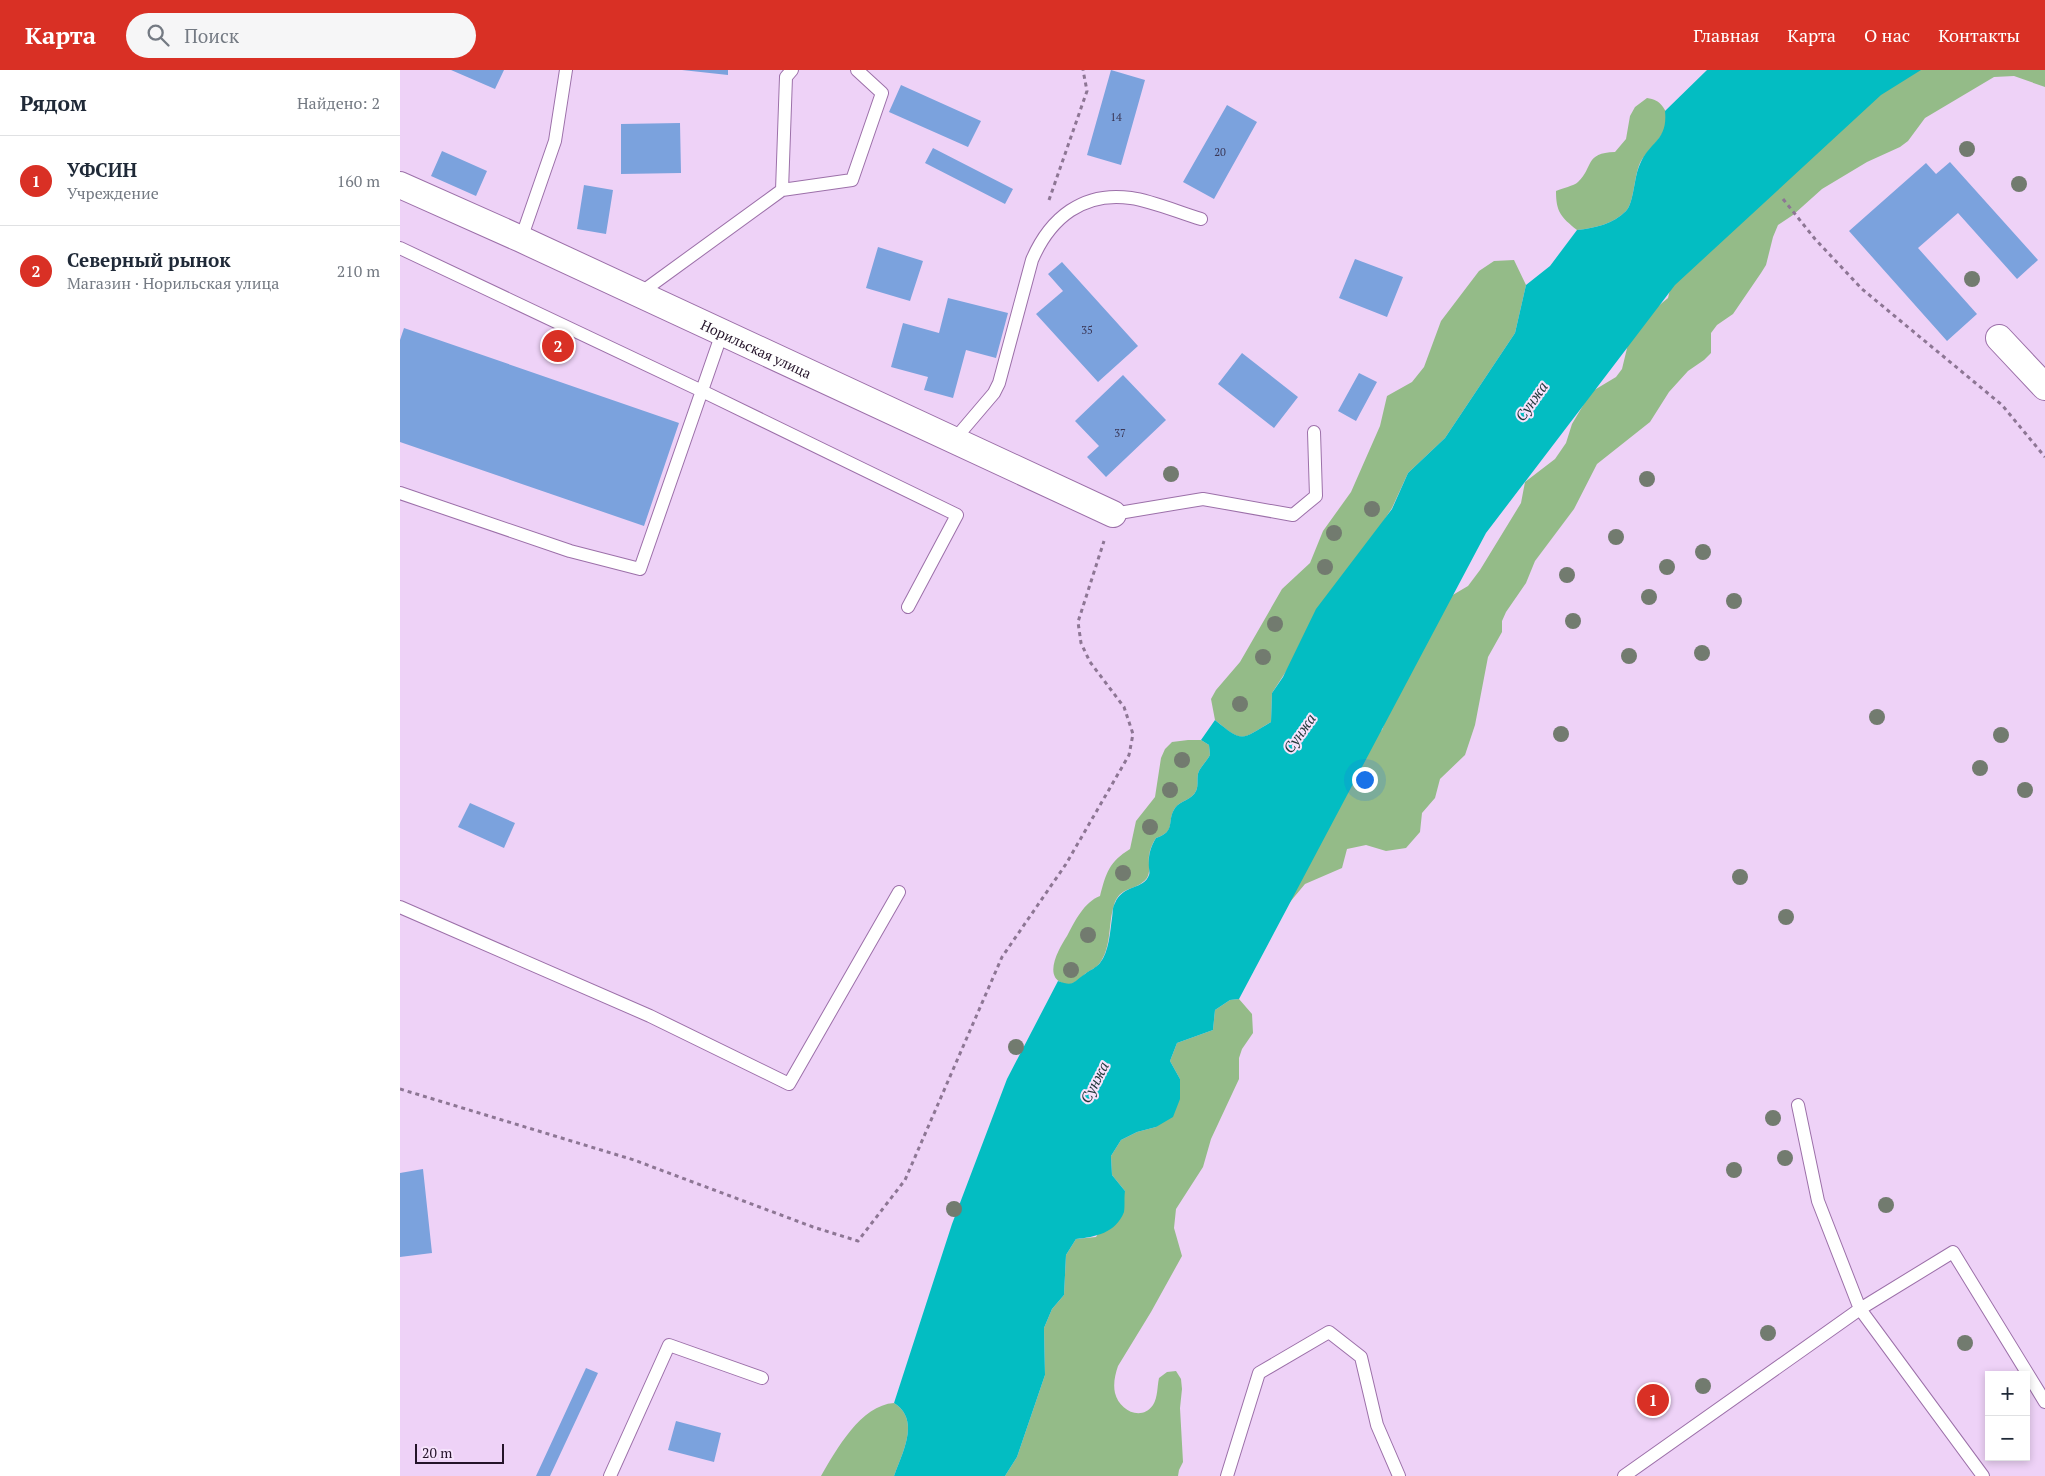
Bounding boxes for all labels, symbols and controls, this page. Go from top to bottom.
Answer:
search box [126,13,476,58]
text: Карта [25,19,96,51]
icon: search [144,21,172,49]
text: Поиск [184,23,239,48]
text: Главная [1693,23,1759,47]
text: Карта [1787,23,1836,47]
text: О нас [1864,23,1910,47]
text: Контакты [1938,23,2020,47]
text: Рядом [20,89,87,117]
text: Найдено: 2 [297,92,380,114]
house number: 14 [1110,110,1122,124]
house number: 20 [1214,145,1226,159]
text: УФСИН [67,157,137,182]
text: 1 [31,170,41,192]
text: 160 m [337,170,380,192]
text: Учреждение [67,182,159,204]
text: Северный рынок [67,247,231,272]
text: 2 [31,260,41,282]
text: 210 m [337,260,380,282]
text: Магазин · Норильская улица [67,272,279,294]
street label: Норильская улица [698,314,815,382]
house number: 35 [1081,323,1093,337]
pin: 2 [542,327,574,365]
water label: Сунжа [1510,377,1552,425]
house number: 37 [1114,426,1126,440]
water label: Сунжа [1278,709,1320,757]
your location [1352,767,1378,793]
water label: Сунжа [1075,1058,1113,1106]
map controls [1985,1371,2030,1461]
button: + [1985,1371,2030,1416]
pin: 1 [1637,1381,1669,1419]
button: − [1985,1416,2030,1461]
scale bar [415,1441,504,1464]
text: 20 m [422,1443,452,1462]

